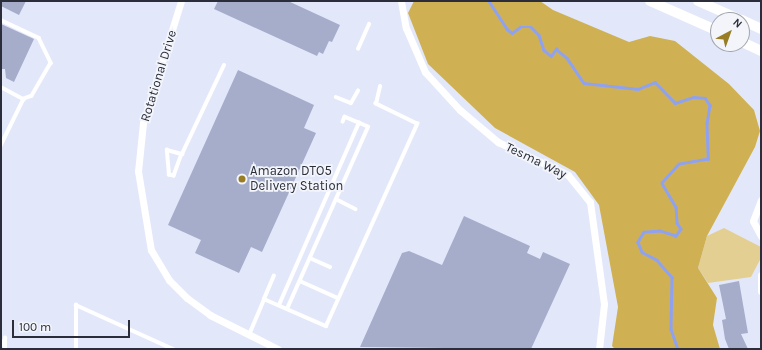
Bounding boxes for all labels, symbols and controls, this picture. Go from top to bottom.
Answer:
north arrow [710,12,750,52]
text: N [730,16,745,31]
street label: Rotational Drive [138,28,180,124]
street label: Tesma Way [503,140,569,182]
place label: Amazon DTO5 Delivery Station [250,164,343,195]
marker: Amazon DTO5 Delivery Station [237,174,247,184]
scale bar [14,312,132,338]
text: 100 m [19,320,51,334]

